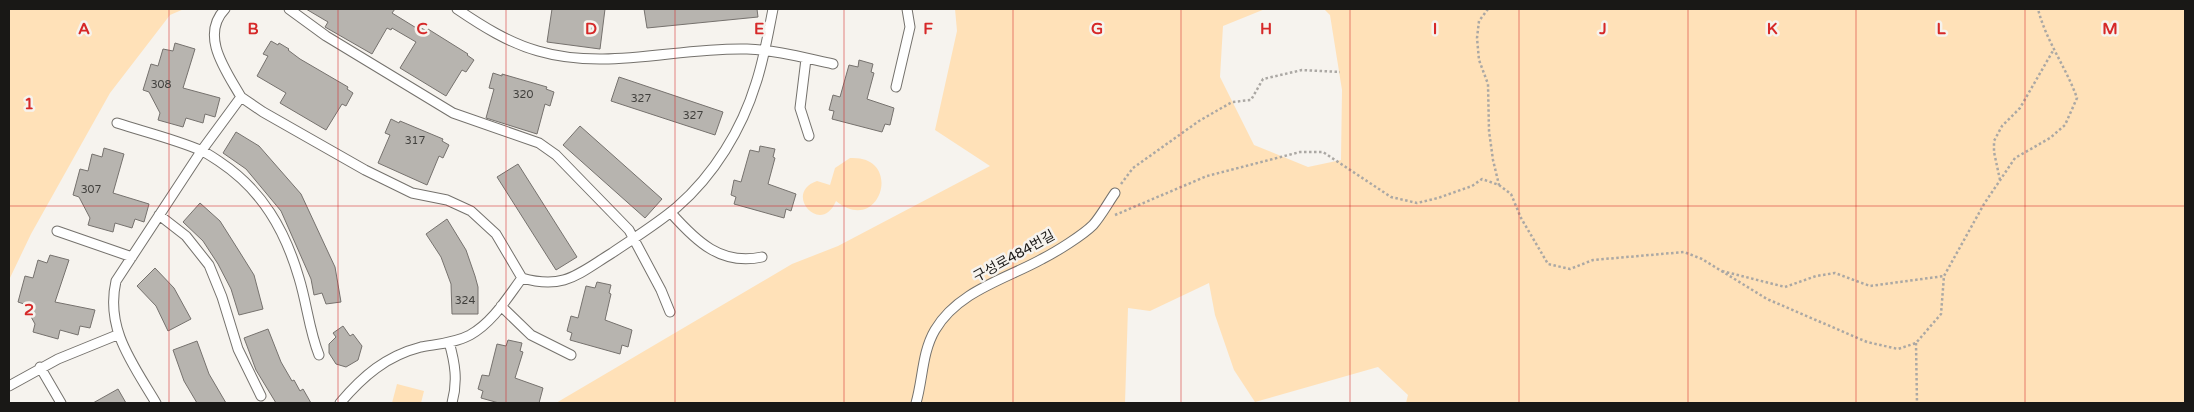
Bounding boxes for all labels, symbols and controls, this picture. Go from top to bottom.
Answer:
text: A [78,19,90,39]
text: B [247,19,259,39]
text: C [416,19,428,39]
text: D [585,19,597,39]
text: E [754,19,764,39]
text: F [923,19,933,39]
text: G [1091,19,1103,39]
text: H [1260,19,1272,39]
text: I [1433,19,1437,39]
text: J [1598,19,1607,39]
text: K [1767,19,1778,39]
text: L [1936,19,1946,39]
text: M [2102,19,2118,39]
house number: 308 [151,78,171,91]
house number: 320 [513,88,533,101]
house number: 327 [631,92,651,105]
text: 1 [24,94,34,114]
house number: 327 [683,109,703,122]
house number: 317 [405,134,425,147]
house number: 307 [81,183,101,196]
street label: 구성로484번길 [970,227,1058,285]
house number: 324 [455,294,475,307]
text: 2 [24,300,34,320]

